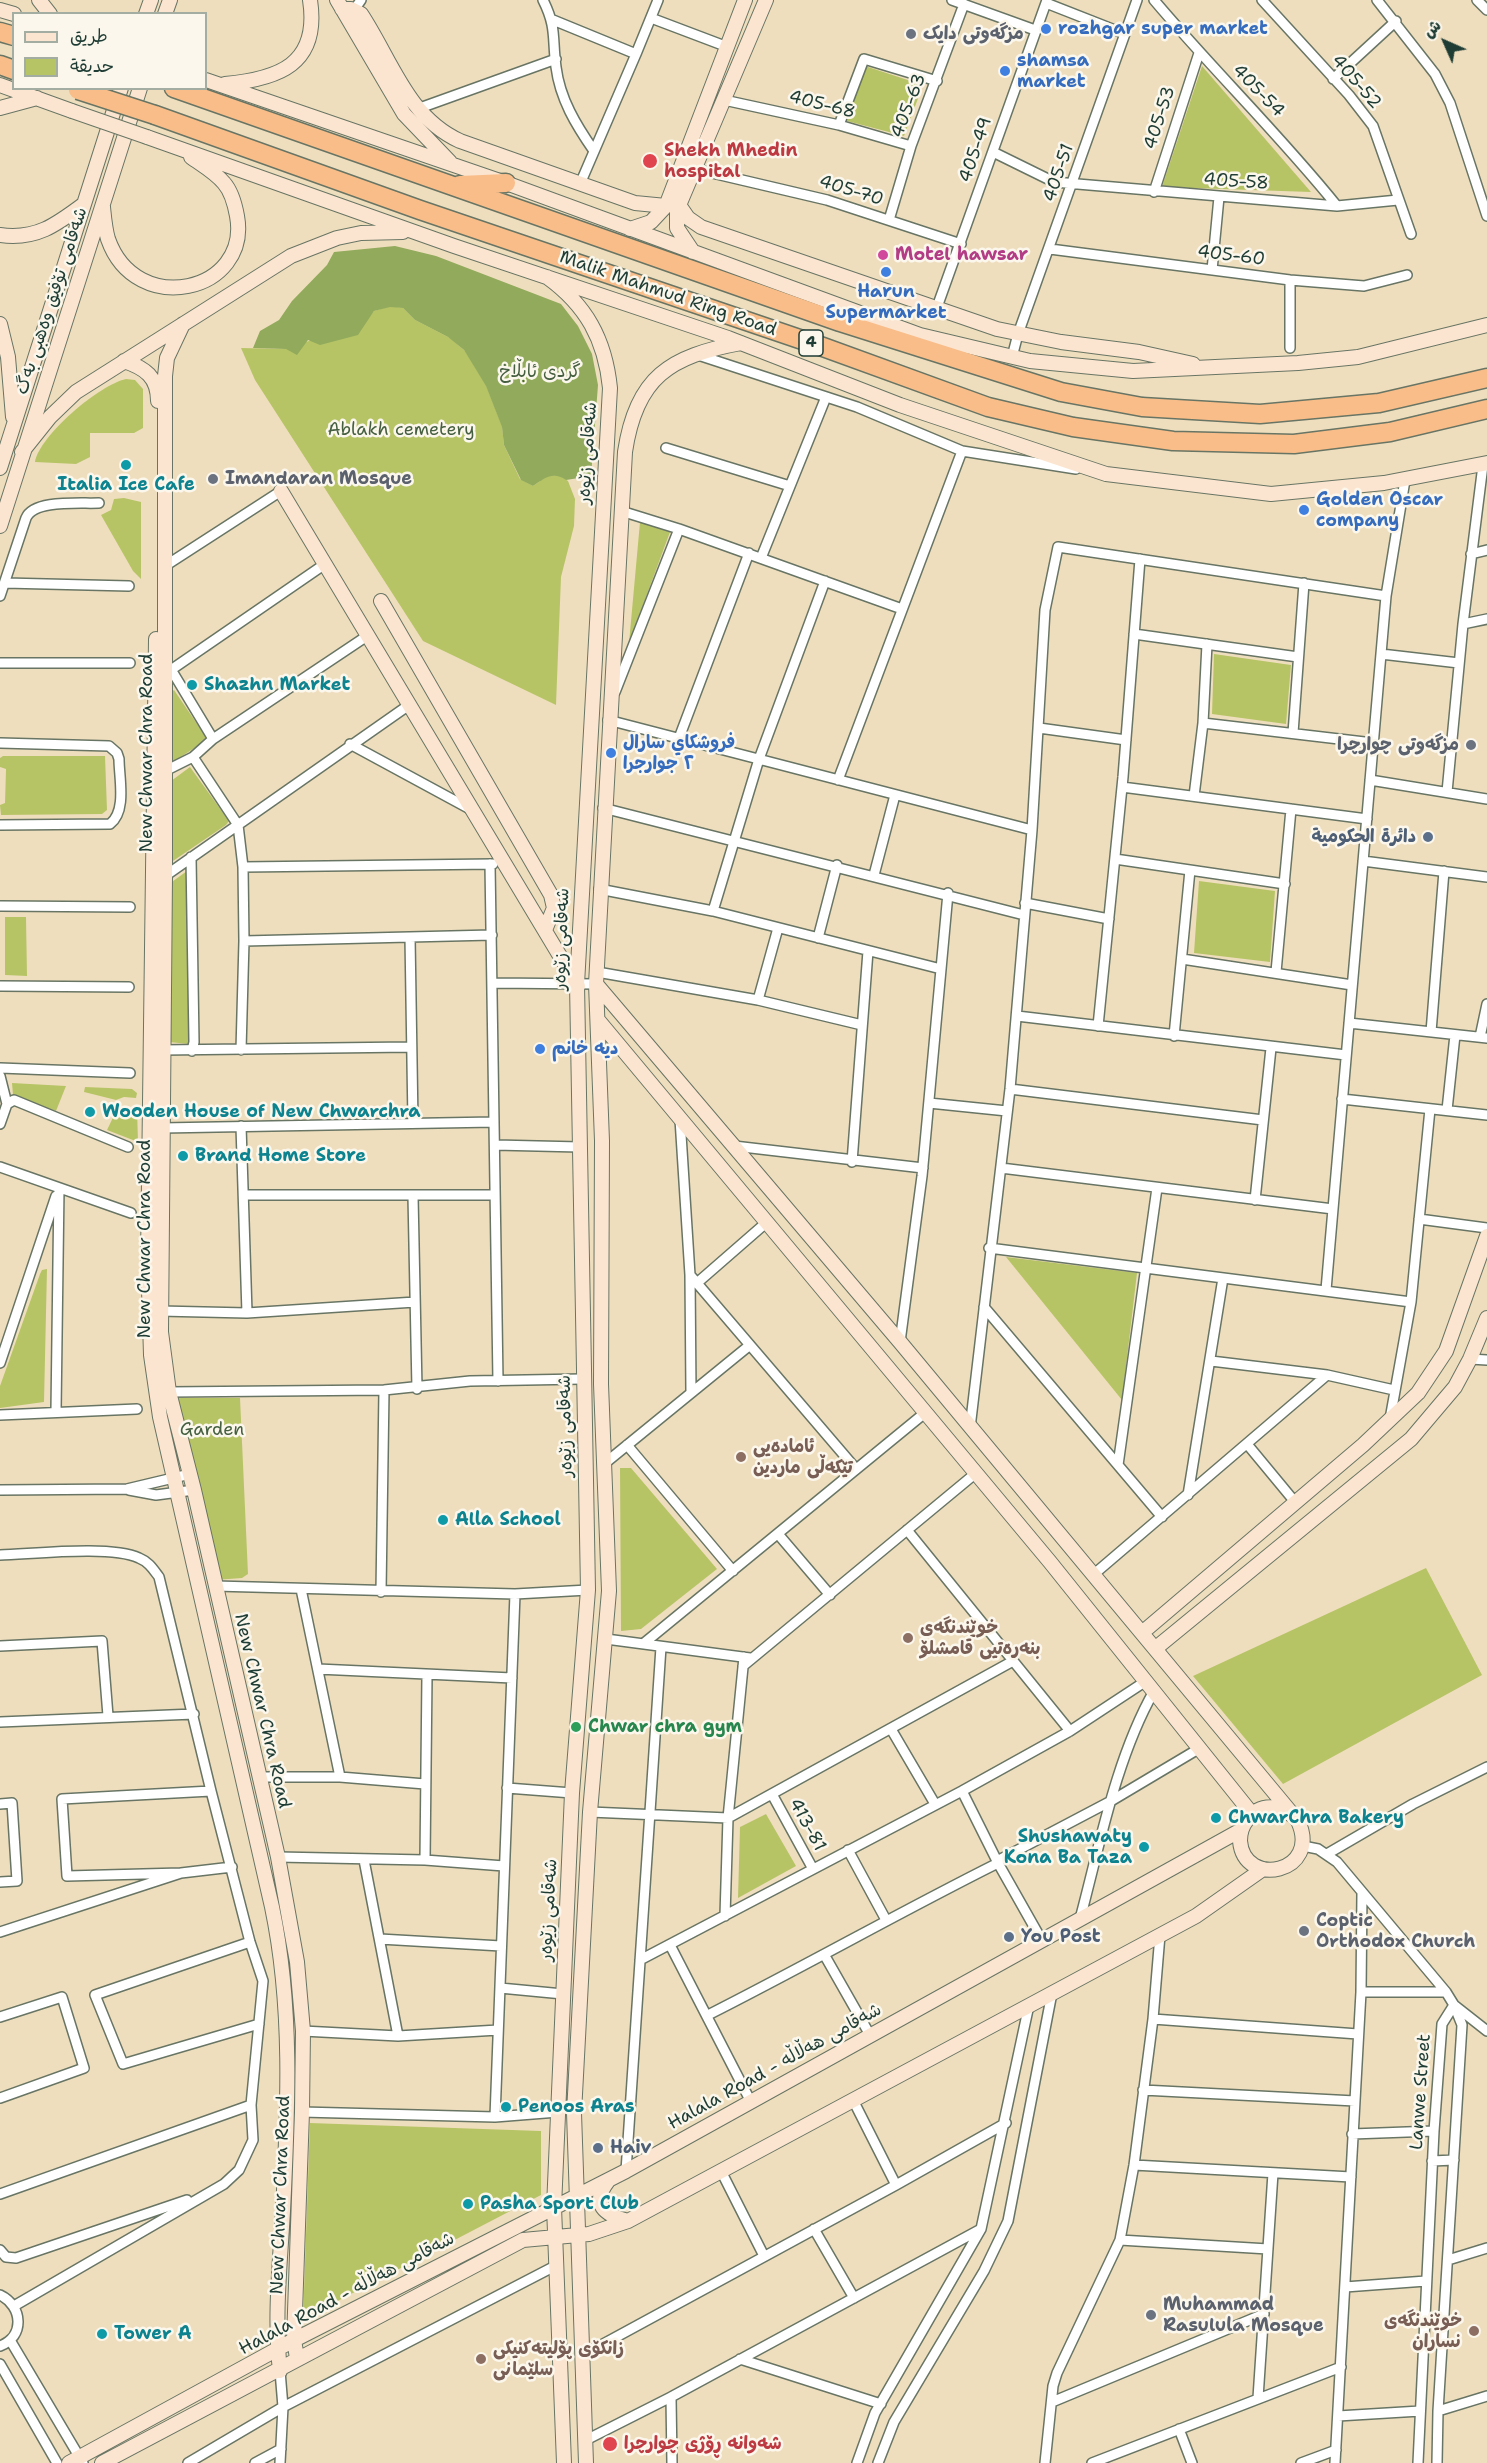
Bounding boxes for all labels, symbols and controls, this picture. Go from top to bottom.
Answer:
legend [12,12,207,90]
north arrow [1415,12,1475,72]
text: ش [1418,15,1446,43]
place label: rozhgar super market [1058,18,1268,40]
marker: rozhgar super market [1039,22,1053,36]
place label: مزگەوتی دایک [923,23,1024,45]
text: طريق [70,24,108,48]
marker: مزگەوتی دایک [904,27,918,41]
place label: shamsa market [1017,50,1089,92]
street label: 405-52 [1327,50,1385,114]
text: حديقة [70,54,114,78]
street label: 405-54 [1227,60,1289,122]
marker: shamsa market [998,64,1012,78]
street label: 405-63 [887,71,931,141]
street label: 405-53 [1140,84,1180,152]
street label: 405-68 [787,86,857,124]
street label: 405-49 [955,115,997,185]
place label: Shekh Mhedin hospital [664,140,797,182]
street label: 405-51 [1039,141,1079,205]
marker: Shekh Mhedin hospital [641,152,659,170]
street label: 405-58 [1203,169,1269,195]
street label: 405-70 [816,171,886,211]
street label: شەقامی تۆفیق وەهبی بەگ [11,205,93,397]
street label: 405-60 [1196,241,1266,271]
place label: Motel hawsar [895,244,1028,266]
street label: Malik Mahmud Ring Road [557,247,779,341]
marker: Motel hawsar [876,248,890,262]
marker: Harun Supermarket [879,265,893,279]
place label: Harun Supermarket [825,281,947,324]
road number: 4 [799,330,823,356]
park label: گردی ئابڵاخ [499,361,581,383]
street label: شەقامی زێوەر [574,401,602,505]
park label: Ablakh cemetery [327,419,475,441]
marker: Italia Ice Cafe [119,458,133,472]
place label: Imandaran Mosque [225,468,412,490]
marker: Imandaran Mosque [206,472,220,486]
place label: Italia Ice Cafe [57,474,195,496]
place label: Golden Oscar company [1316,489,1443,532]
marker: Golden Oscar company [1297,503,1311,517]
street label: New Chwar Chra Road [136,653,158,853]
place label: Shazhn Market [204,674,350,696]
marker: Shazhn Market [185,678,199,692]
place label: فروشكاي سارال ٢ جوارجرا [623,732,735,774]
place label: مزگەوتی چوارچرا [1337,734,1459,756]
marker: مزگەوتی چوارچرا [1464,738,1478,752]
marker: فروشكاي سارال ٢ جوارجرا [604,746,618,760]
place label: دائرة الحكومية [1311,826,1416,848]
marker: دائرة الحكومية [1421,830,1435,844]
street label: شەقامی زێوەر [549,887,575,991]
place label: دیە خانم [552,1038,618,1060]
marker: دیە خانم [533,1042,547,1056]
place label: Wooden House of New Chwarchra [102,1101,421,1123]
marker: Wooden House of New Chwarchra [83,1105,97,1119]
street label: New Chwar Chra Road [134,1139,156,1339]
place label: Brand Home Store [195,1145,366,1167]
marker: Brand Home Store [176,1149,190,1163]
street label: شەقامی زێوەر [554,1375,578,1477]
park label: Garden [180,1419,244,1441]
place label: ئامادەیی تێکەڵی ماردین [753,1436,853,1478]
marker: ئامادەیی تێکەڵی ماردین [734,1450,748,1464]
place label: Alla School [455,1509,561,1531]
marker: Alla School [436,1513,450,1527]
street label: New Chwar Chra Road [229,1612,295,1810]
place label: خوێندنگەی بنەرەتیی قامشلۆ [920,1617,1041,1660]
marker: خوێندنگەی بنەرەتیی قامشلۆ [901,1631,915,1645]
place label: Chwar chra gym [588,1716,742,1738]
marker: Chwar chra gym [569,1720,583,1734]
street label: 413-81 [784,1795,830,1855]
place label: ChwarChra Bakery [1228,1807,1404,1829]
marker: ChwarChra Bakery [1209,1811,1223,1825]
place label: Shushawaty Kona Ba Taza [1004,1826,1132,1868]
marker: Shushawaty Kona Ba Taza [1137,1840,1151,1854]
street label: شەقامی زێوەر [536,1858,562,1962]
place label: Coptic Orthodox Church [1316,1910,1475,1952]
marker: Coptic Orthodox Church [1297,1924,1311,1938]
place label: You Post [1021,1926,1101,1948]
marker: You Post [1002,1930,1016,1944]
street label: Halala Road - شەقامی هەڵاڵە [664,1999,886,2135]
street label: Lanwe Street [1406,2033,1436,2151]
street label: New Chwar Chra Road [267,2095,295,2295]
place label: Penoos Aras [518,2096,635,2118]
marker: Penoos Aras [499,2100,513,2114]
place label: Haiv [610,2137,652,2159]
marker: Haiv [591,2141,605,2155]
place label: Pasha Sport Club [480,2193,639,2215]
marker: Pasha Sport Club [461,2197,475,2211]
street label: Halala Road - شەقامی هەڵاڵە [236,2228,458,2360]
place label: Muhammad Rasulula Mosque [1163,2294,1324,2336]
marker: Muhammad Rasulula Mosque [1144,2308,1158,2322]
place label: خوێندنگەی نساران [1384,2310,1462,2352]
place label: Tower A [114,2323,192,2345]
marker: خوێندنگەی نساران [1467,2324,1481,2338]
marker: Tower A [95,2327,109,2341]
place label: زانکۆی پۆلیتەکنیکی سلێمانی [493,2338,624,2380]
marker: زانکۆی پۆلیتەکنیکی سلێمانی [474,2352,488,2366]
place label: شەوانە ڕۆژی چوارچرا [624,2433,782,2455]
marker: شەوانە ڕۆژی چوارچرا [601,2435,619,2453]

